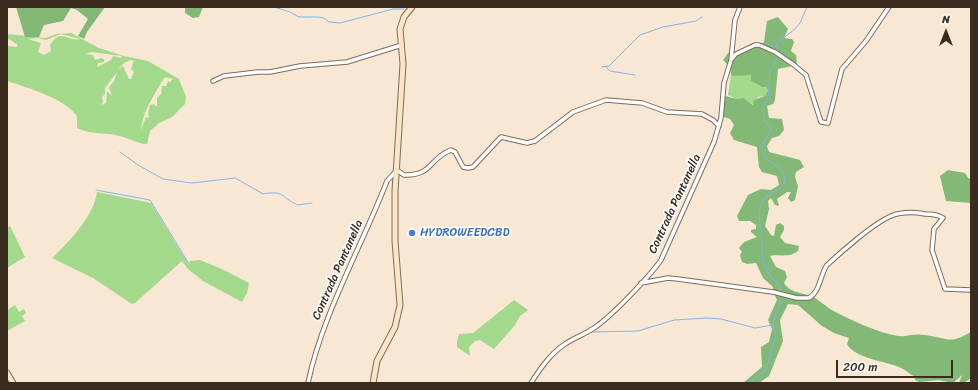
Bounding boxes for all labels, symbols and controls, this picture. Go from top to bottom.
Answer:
text: N [942,10,950,29]
north arrow [926,12,966,52]
street label: Contrada Pantanella [646,152,704,256]
street label: Contrada Pantanella [309,218,367,322]
place label: HYDROWEEDCBD [420,226,510,240]
marker: HYDROWEEDCBD [407,228,417,238]
scale bar [838,352,955,378]
text: 200 m [843,356,877,378]

